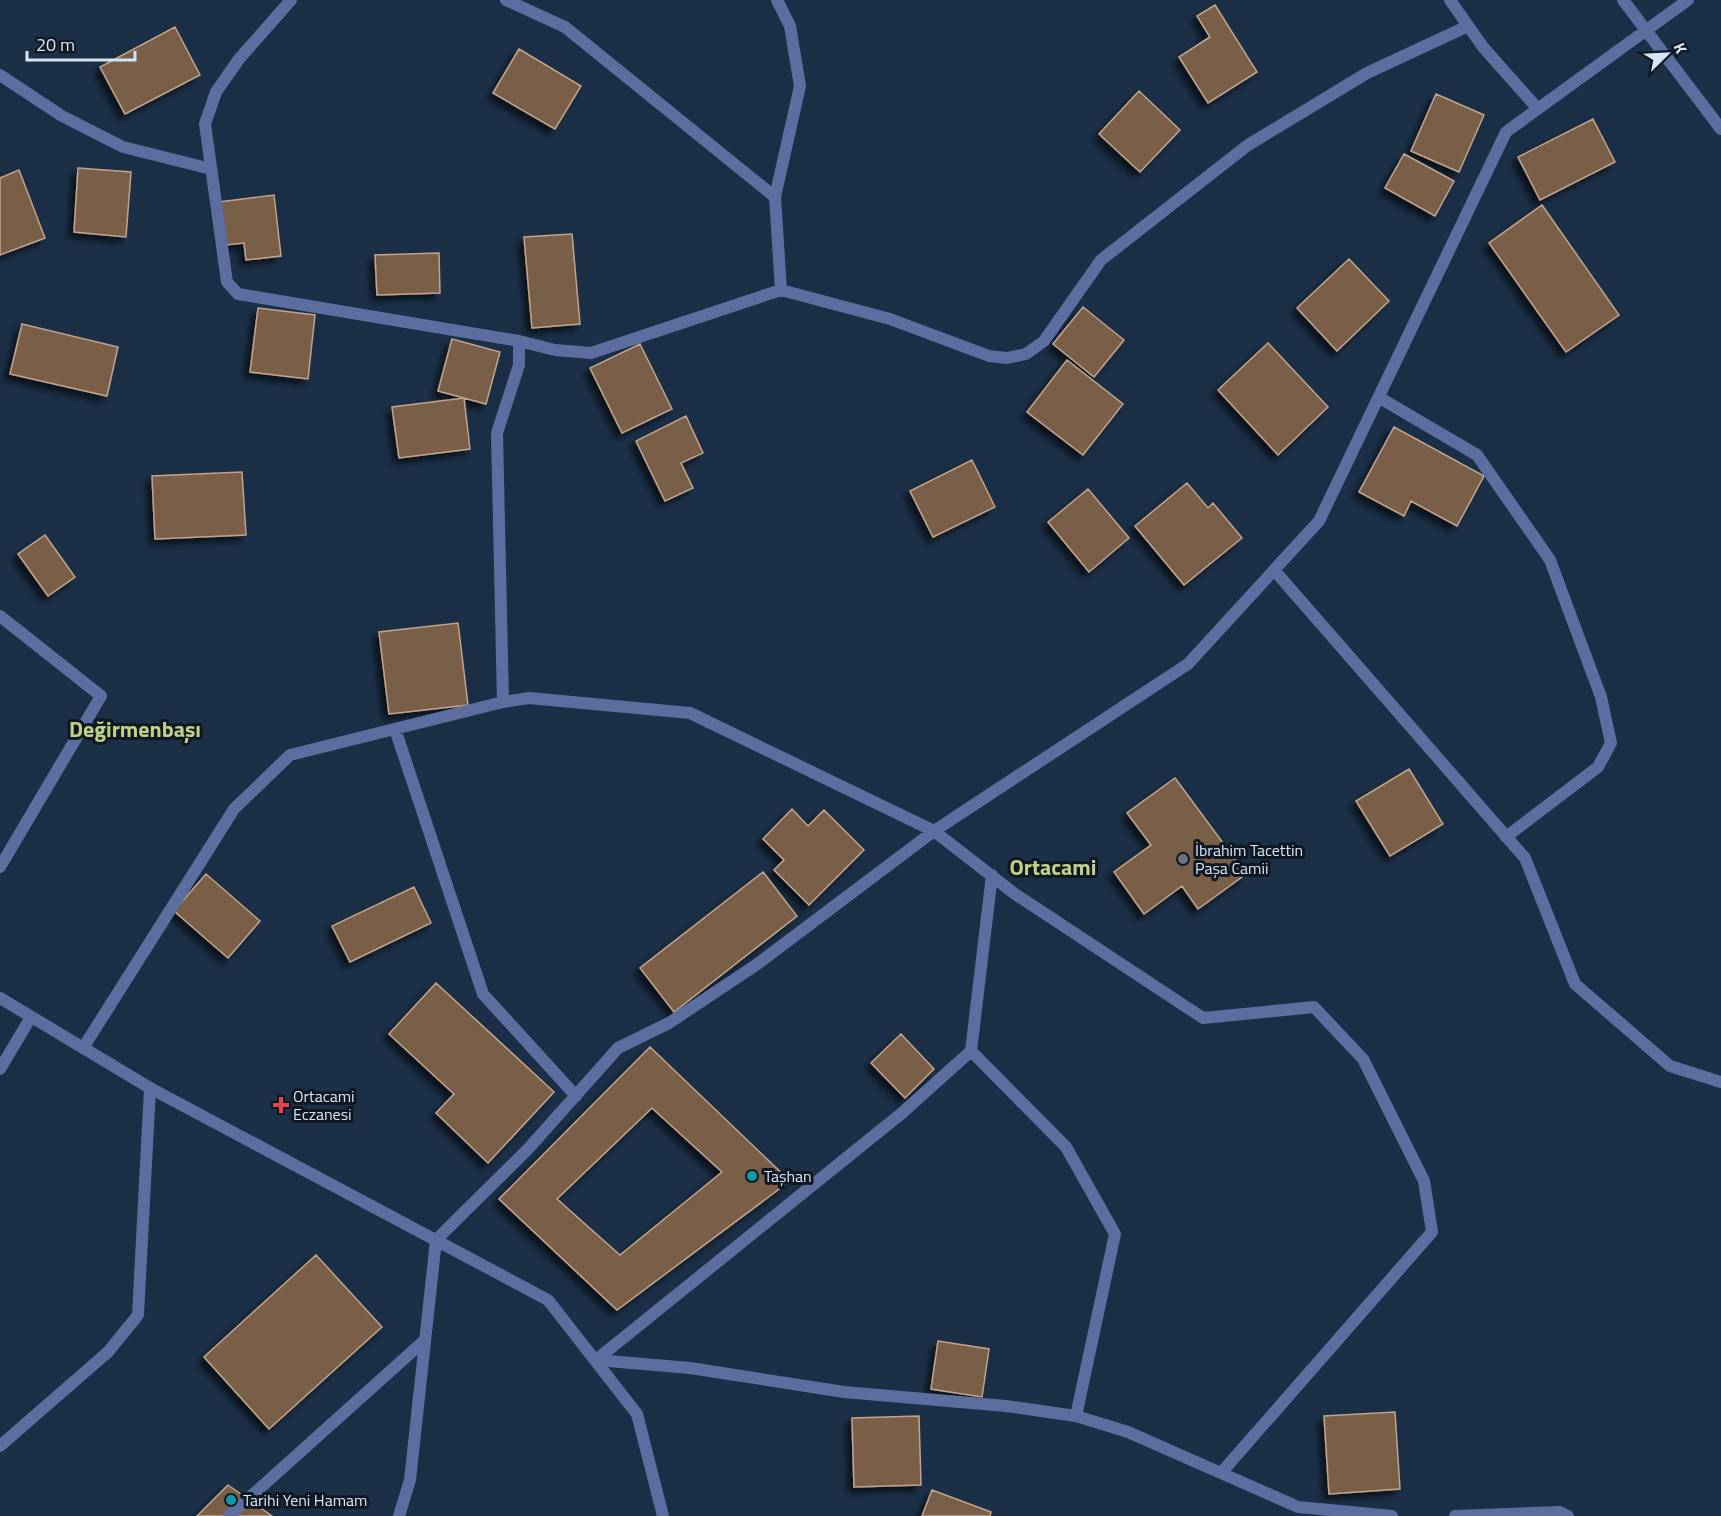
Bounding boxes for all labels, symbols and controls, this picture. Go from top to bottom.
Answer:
scale bar [27,24,135,62]
north arrow [1637,24,1697,84]
text: 20 m [36,31,75,58]
text: K [1668,39,1694,58]
district label: Değirmenbaşı [69,712,201,746]
place label: İbrahim Tacettin Paşa Camii [1195,838,1303,880]
district label: Ortacami [1010,850,1096,884]
marker: İbrahim Tacettin Paşa Camii [1176,852,1190,866]
place label: Ortacami Eczanesi [293,1084,355,1126]
marker: Ortacami Eczanesi [274,1098,288,1112]
place label: Taşhan [764,1164,812,1188]
marker: Taşhan [745,1169,759,1183]
place label: Tarihi Yeni Hamam [243,1488,367,1512]
marker: Tarihi Yeni Hamam [224,1493,238,1507]

